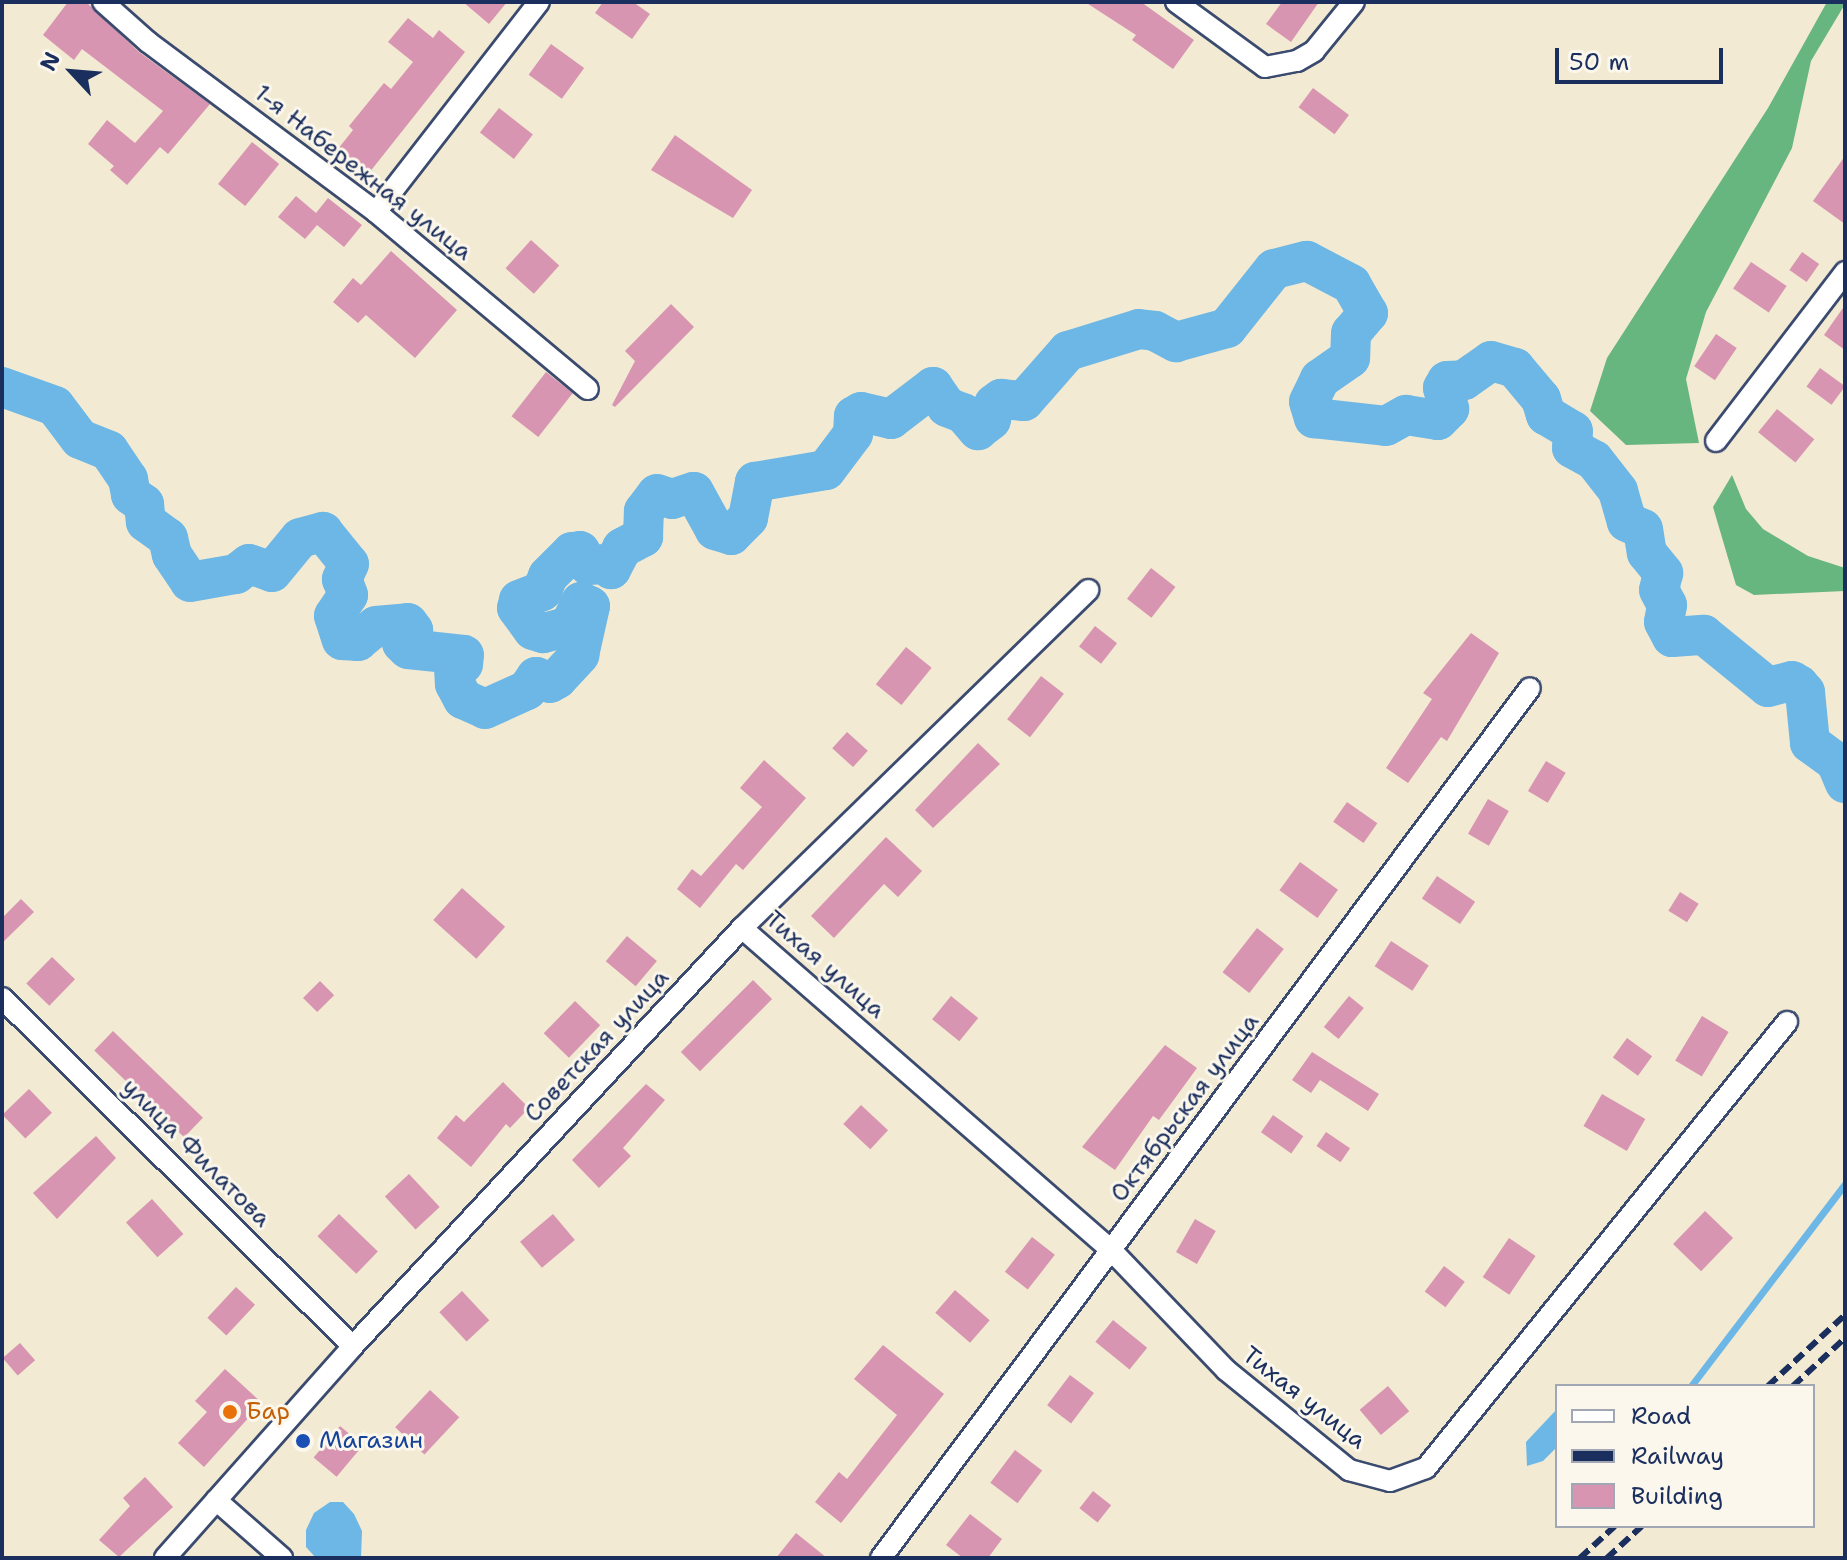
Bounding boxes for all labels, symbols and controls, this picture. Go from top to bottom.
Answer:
north arrow [32,32,112,112]
scale bar [1559,32,1727,82]
text: 50 m [1569,46,1629,78]
text: N [33,47,67,75]
street label: 1-я Набережная улица [248,79,478,267]
street label: Тихая улица [759,905,891,1025]
street label: Советская улица [519,964,675,1128]
street label: Октябрьская улица [1105,1008,1265,1208]
street label: улица Филатова [116,1073,276,1233]
street label: Тихая улица [1236,1341,1372,1455]
legend [1555,1384,1815,1528]
place label: Бар [246,1398,290,1426]
text: Road [1631,1400,1691,1432]
marker: Бар [221,1403,239,1421]
place label: Магазин [319,1427,423,1455]
marker: Магазин [294,1432,312,1450]
text: Railway [1631,1440,1724,1472]
text: Building [1631,1480,1723,1512]

